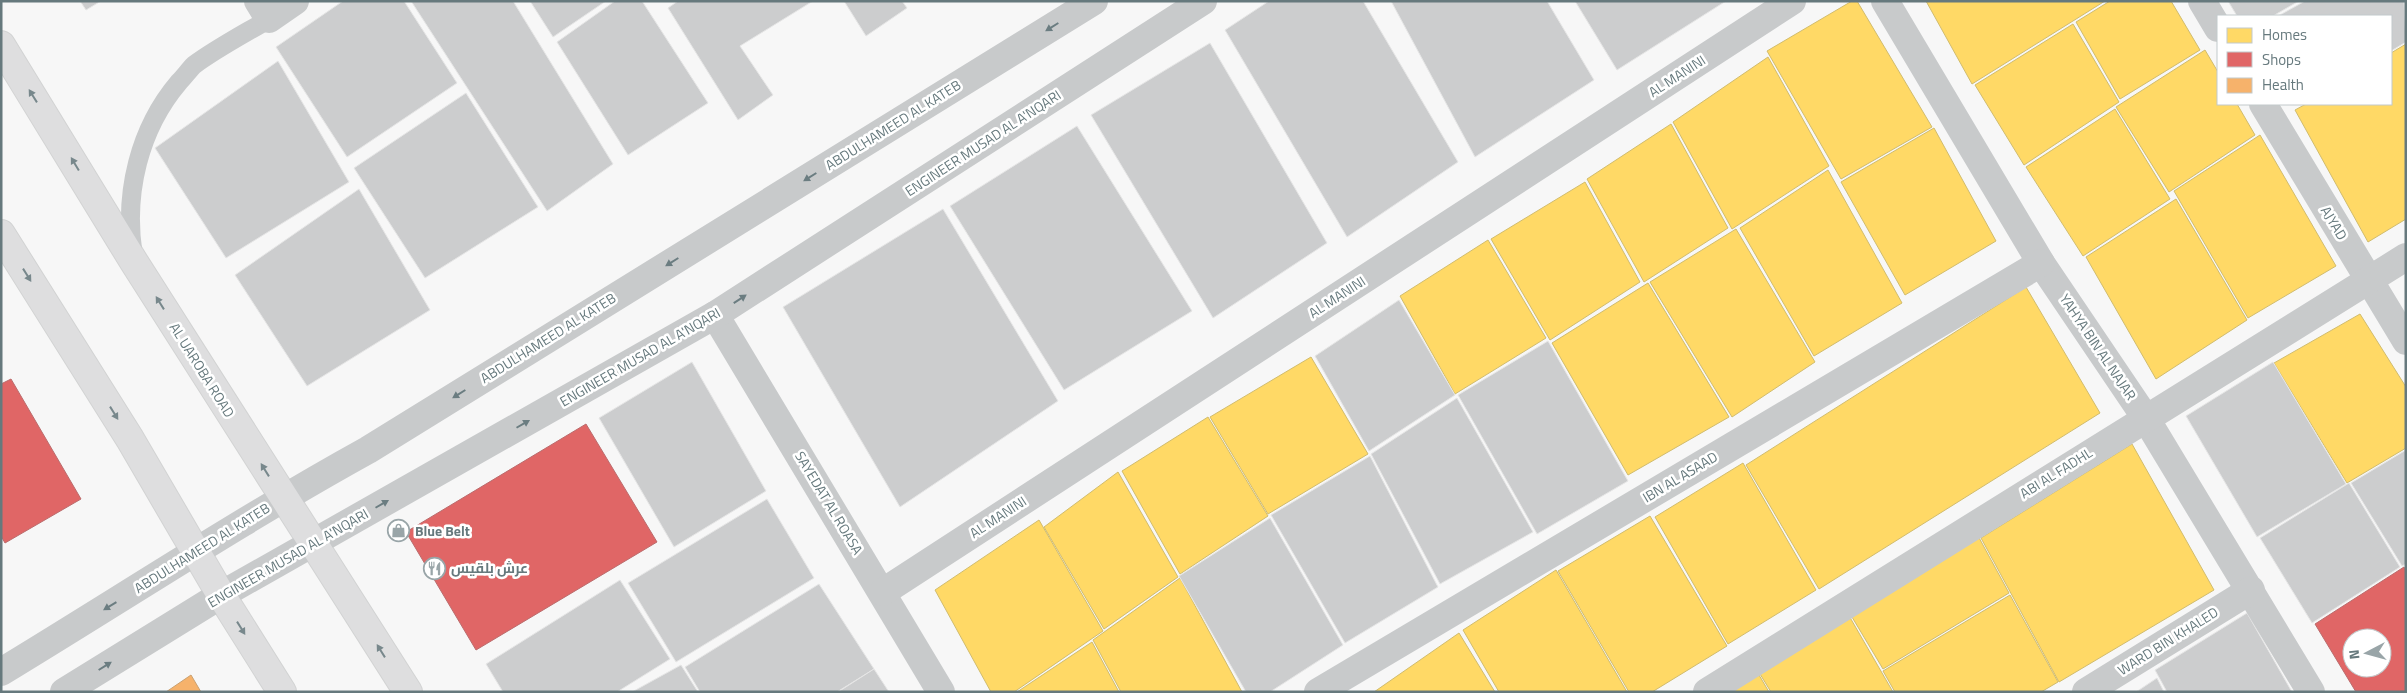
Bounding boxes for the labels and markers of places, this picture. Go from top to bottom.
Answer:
shop icon: Blue Belt [387,519,411,543]
place label: Blue Belt [415,520,470,541]
restaurant icon: عرش بلقيس [423,556,447,580]
place label: عرش بلقيس [451,557,528,578]

